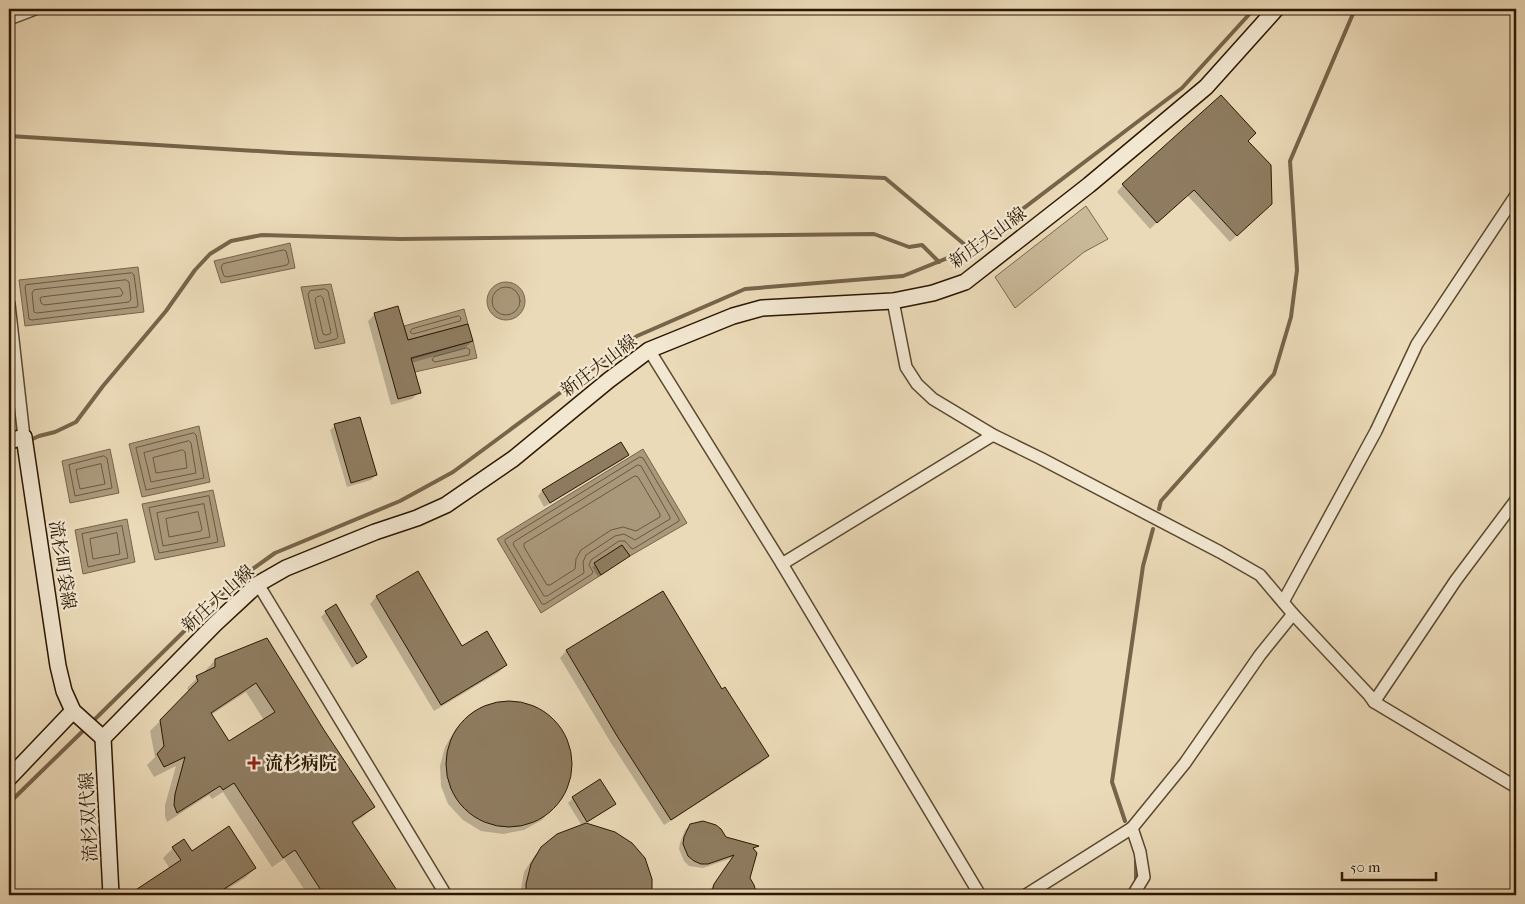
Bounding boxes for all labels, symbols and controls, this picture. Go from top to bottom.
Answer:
street label: 新庄大山線 [945,203,1031,273]
street label: 新庄大山線 [557,331,641,401]
street label: 流杉町袋線 [45,519,79,611]
street label: 新庄大山線 [178,561,258,637]
place label: 流杉病院 [265,753,337,774]
marker: 流杉病院 [247,756,261,770]
street label: 流杉双代線 [76,772,102,862]
scale bar [1342,849,1436,881]
text: 50 m [1350,858,1381,876]

